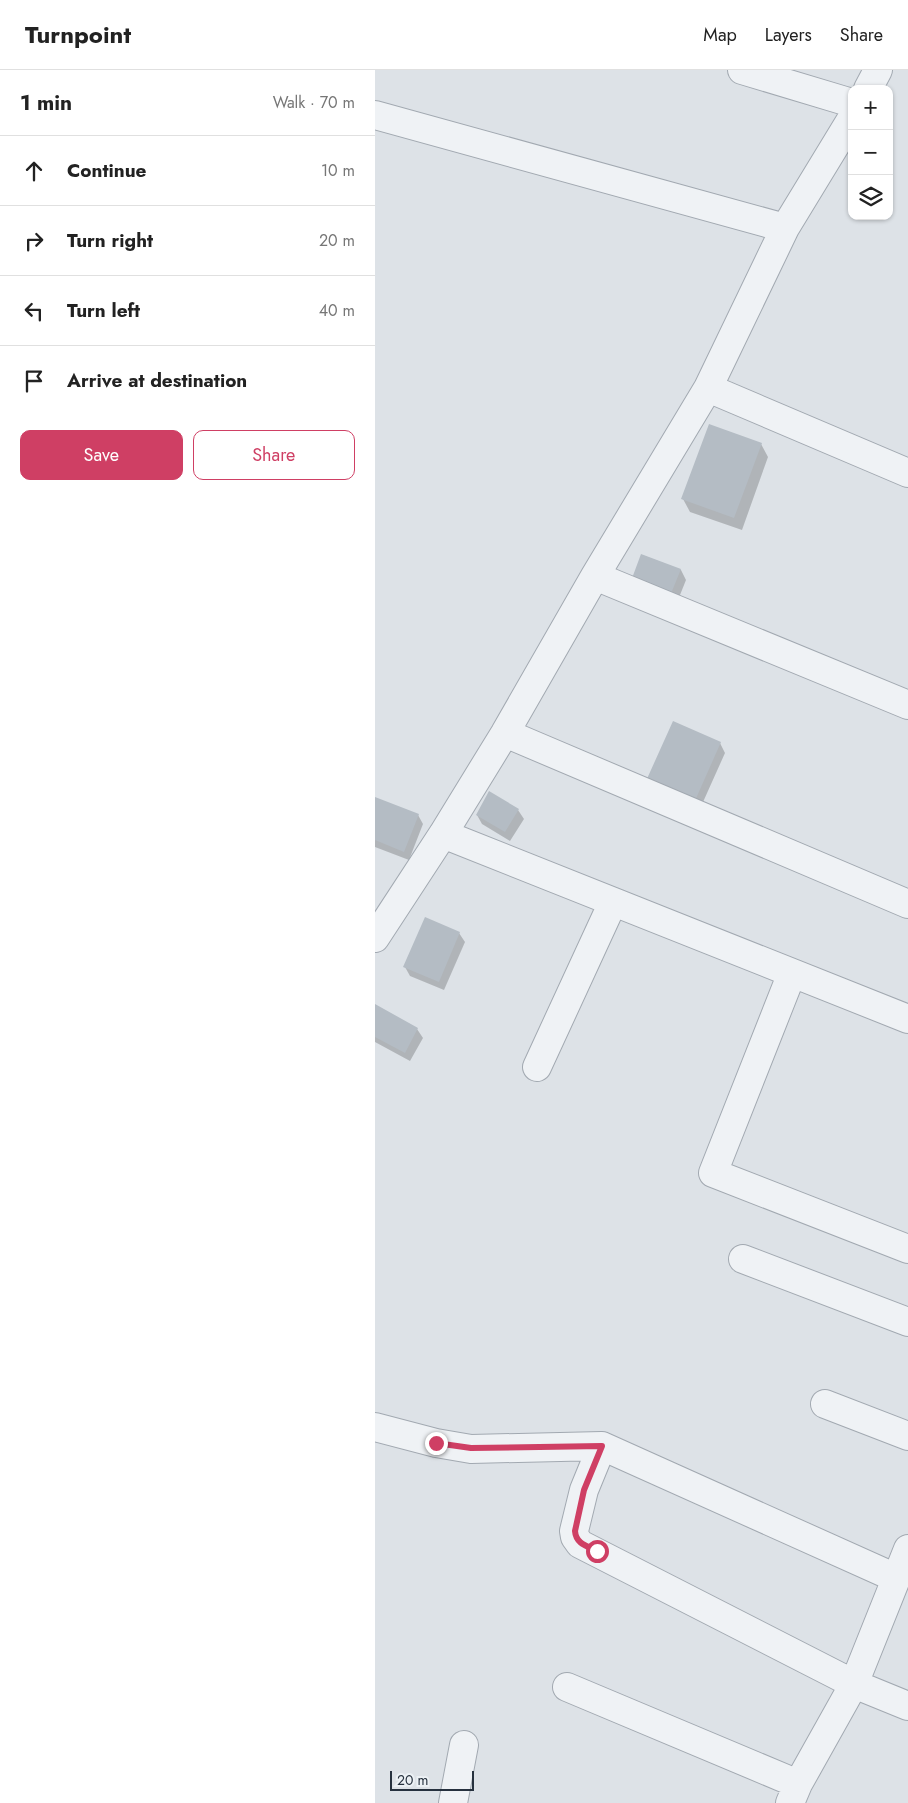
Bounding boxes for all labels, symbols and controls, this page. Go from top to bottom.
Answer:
text: Turnpoint [25,17,131,52]
text: Map [703,22,737,48]
text: Layers [765,22,812,48]
text: Share [840,22,883,48]
map controls [848,85,893,220]
button: + [848,85,893,130]
text: 1 min [20,88,72,118]
text: Walk · 70 m [273,91,355,114]
button: − [848,130,893,175]
icon: ahead [20,157,48,185]
text: Continue [67,157,146,184]
text: 10 m [321,159,355,182]
button: layers [848,175,893,220]
icon: right [20,227,48,255]
text: Turn right [67,227,153,254]
text: 20 m [319,229,355,252]
icon: left [20,297,48,325]
text: Turn left [67,297,140,324]
text: 40 m [319,299,355,322]
icon: arrive [20,367,48,395]
text: Arrive at destination [67,367,247,394]
button: Save [20,430,183,480]
button: Share [193,430,355,480]
route end [425,1432,448,1455]
route start [586,1540,609,1563]
scale bar [390,1768,474,1791]
text: 20 m [397,1770,429,1790]

